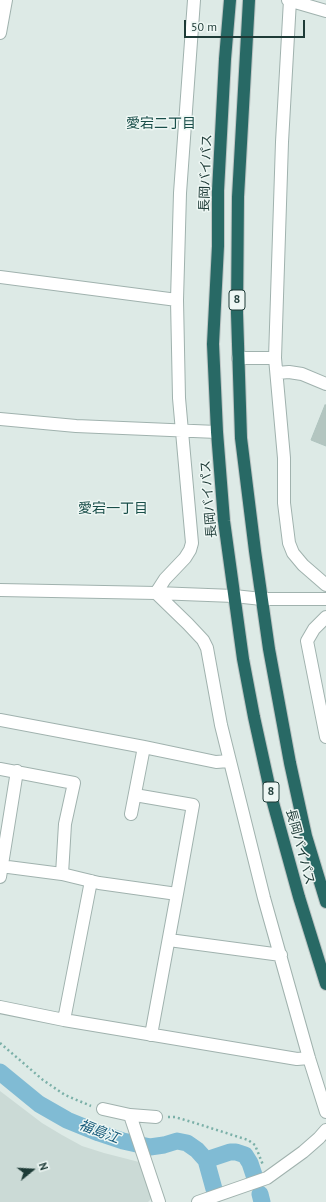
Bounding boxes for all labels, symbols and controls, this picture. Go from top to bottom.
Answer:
scale bar [186,12,307,38]
text: 50 m [191,19,217,34]
district label: 愛宕二丁目 [126,116,196,132]
street label: 長岡バイパス [197,134,215,212]
road number: 8 [229,290,245,310]
street label: 長岡バイパス [198,459,220,539]
district label: 愛宕一丁目 [78,501,148,517]
road number: 8 [263,782,279,802]
street label: 長岡バイパス [282,807,318,887]
water label: 福島江 [76,1117,122,1147]
north arrow [12,1150,52,1190]
text: N [36,1161,51,1172]

